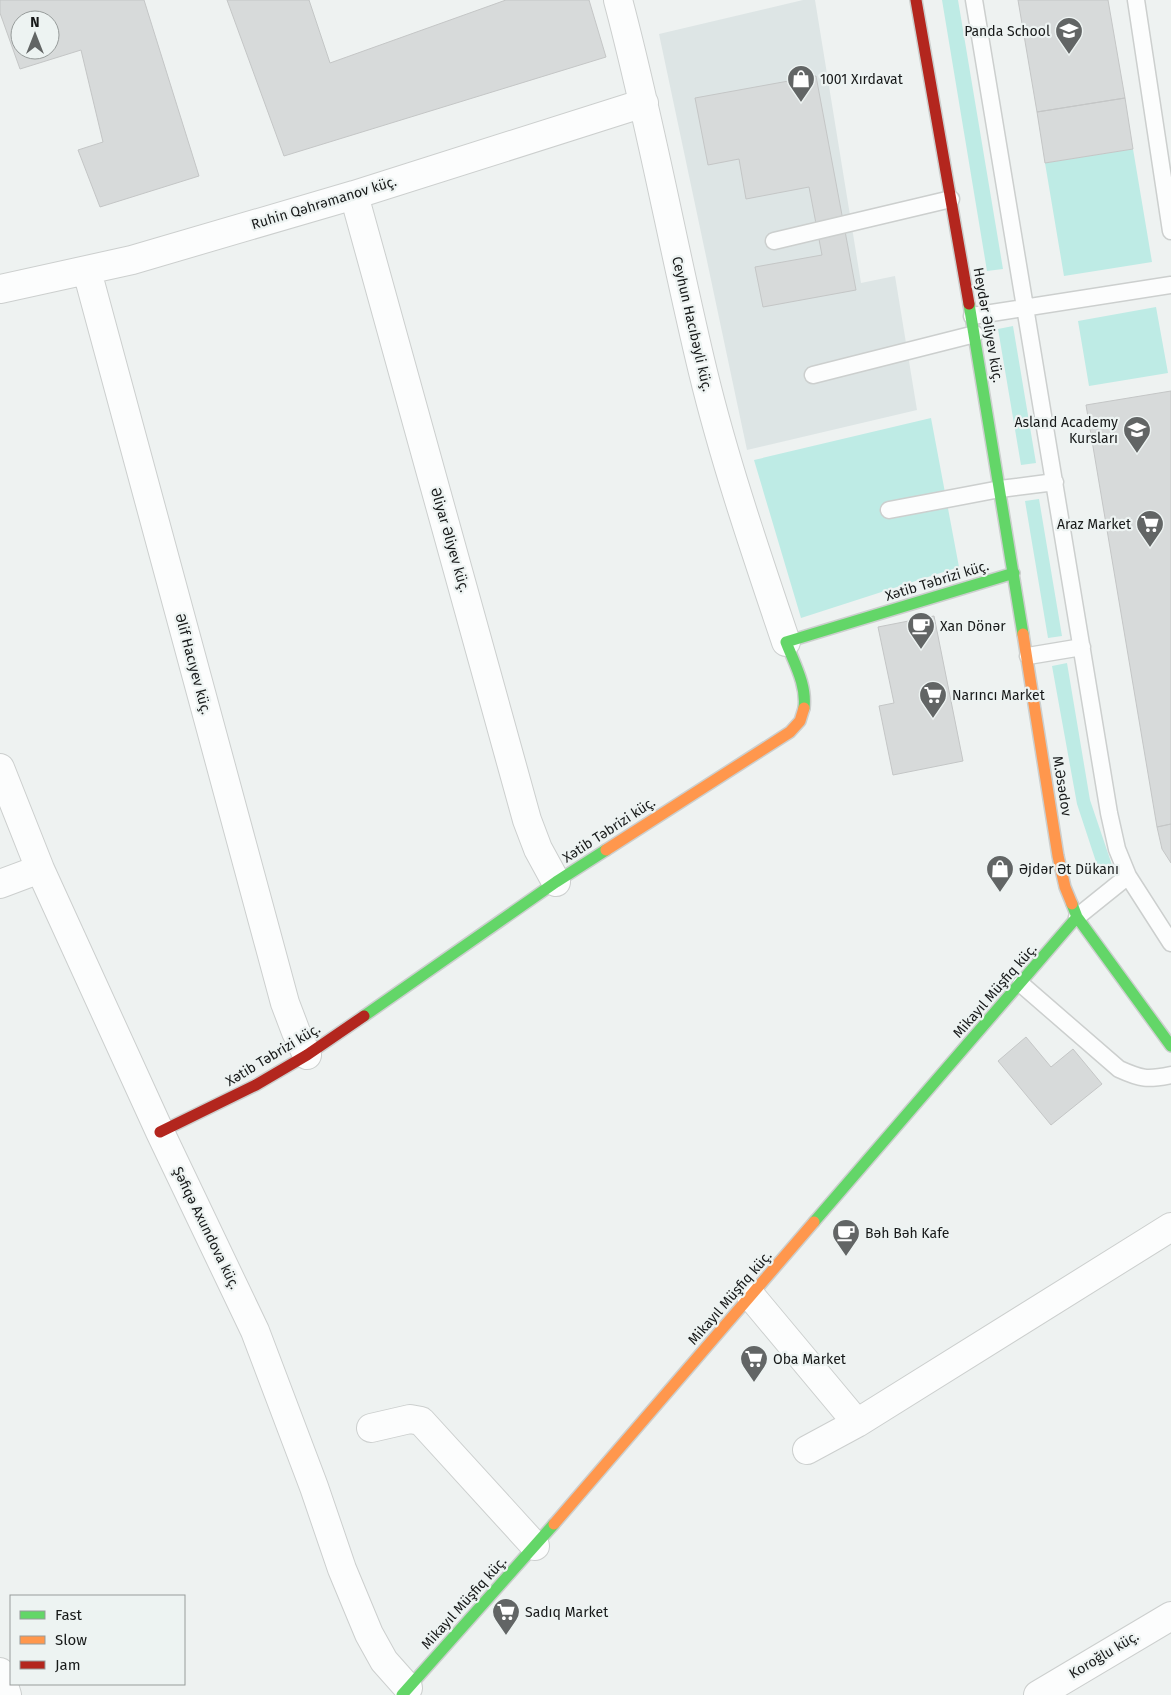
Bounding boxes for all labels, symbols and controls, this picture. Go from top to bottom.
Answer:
north arrow [10,10,60,60]
text: N [30,14,40,31]
school or university icon: Panda School [1054,16,1084,55]
place label: Panda School [964,23,1050,40]
shop icon: 1001 Xırdavat [786,64,816,103]
place label: 1001 Xırdavat [820,71,904,88]
street label: Ruhin Qəhrəmanov küç. [249,173,399,233]
street label: Ceyhun Hacıbəyli küç. [668,255,716,393]
street label: Heydər Əliyev küç. [969,266,1007,384]
place label: Asland Academy Kursları [1015,414,1118,447]
school or university icon: Asland Academy Kursları [1122,415,1152,454]
street label: Əliyar Əliyev küç. [427,486,473,594]
supermarket icon: Araz Market [1135,509,1165,548]
place label: Araz Market [1057,516,1132,533]
street label: Xətib Təbrizi küç. [883,557,991,605]
cafe icon: Xan Dönər [906,611,936,650]
street label: Əlif Hacıyev küç. [171,612,215,716]
place label: Xan Dönər [940,618,1006,635]
supermarket icon: Narıncı Market [918,680,948,719]
place label: Narıncı Market [952,687,1046,704]
street label: M.Əsədov [1049,755,1075,817]
street label: Xətib Təbrizi küç. [559,794,659,866]
shop icon: Əjdər Ət Dükanı [985,854,1015,893]
place label: Əjdər Ət Dükanı [1019,861,1119,878]
street label: Mikayıl Müşfiq küç. [950,941,1040,1041]
street label: Xətib Təbrizi küç. [223,1020,323,1090]
street label: Şəfiqə Axundova küç. [169,1164,243,1292]
cafe icon: Bəh Bəh Kafe [831,1218,861,1257]
place label: Bəh Bəh Kafe [865,1225,949,1242]
street label: Mikayıl Müşfiq küç. [685,1248,775,1348]
supermarket icon: Oba Market [739,1344,769,1383]
place label: Oba Market [773,1351,847,1368]
street label: Mikayıl Müşfiq küç. [418,1553,510,1653]
legend [10,1595,185,1685]
supermarket icon: Sadıq Market [491,1597,521,1636]
place label: Sadıq Market [525,1604,609,1621]
text: Fast [55,1606,82,1624]
street label: Koroğlu küç. [1066,1628,1142,1682]
text: Slow [55,1631,87,1649]
text: Jam [55,1656,81,1674]

